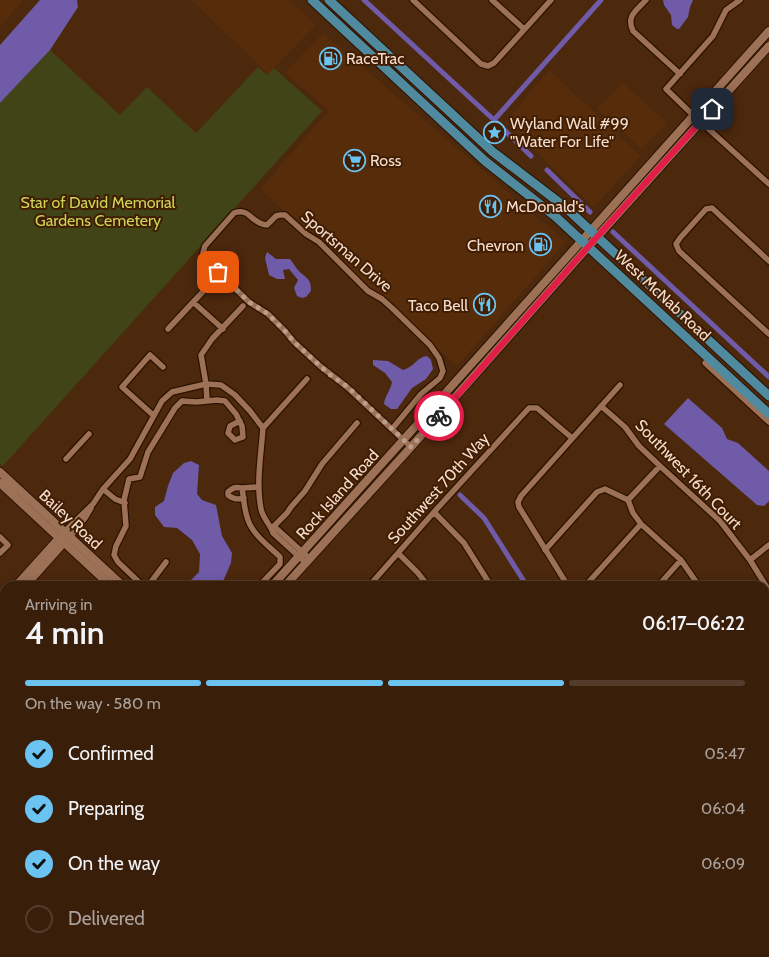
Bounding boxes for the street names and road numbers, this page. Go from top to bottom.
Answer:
street label: Sportsman Drive [297,207,396,296]
street label: West McNab Road [611,246,715,345]
street label: Southwest 16th Court [631,416,746,534]
street label: Southwest 70th Way [384,429,493,548]
street label: Rock Island Road [292,446,383,543]
street label: Bailey Road [35,486,106,553]

